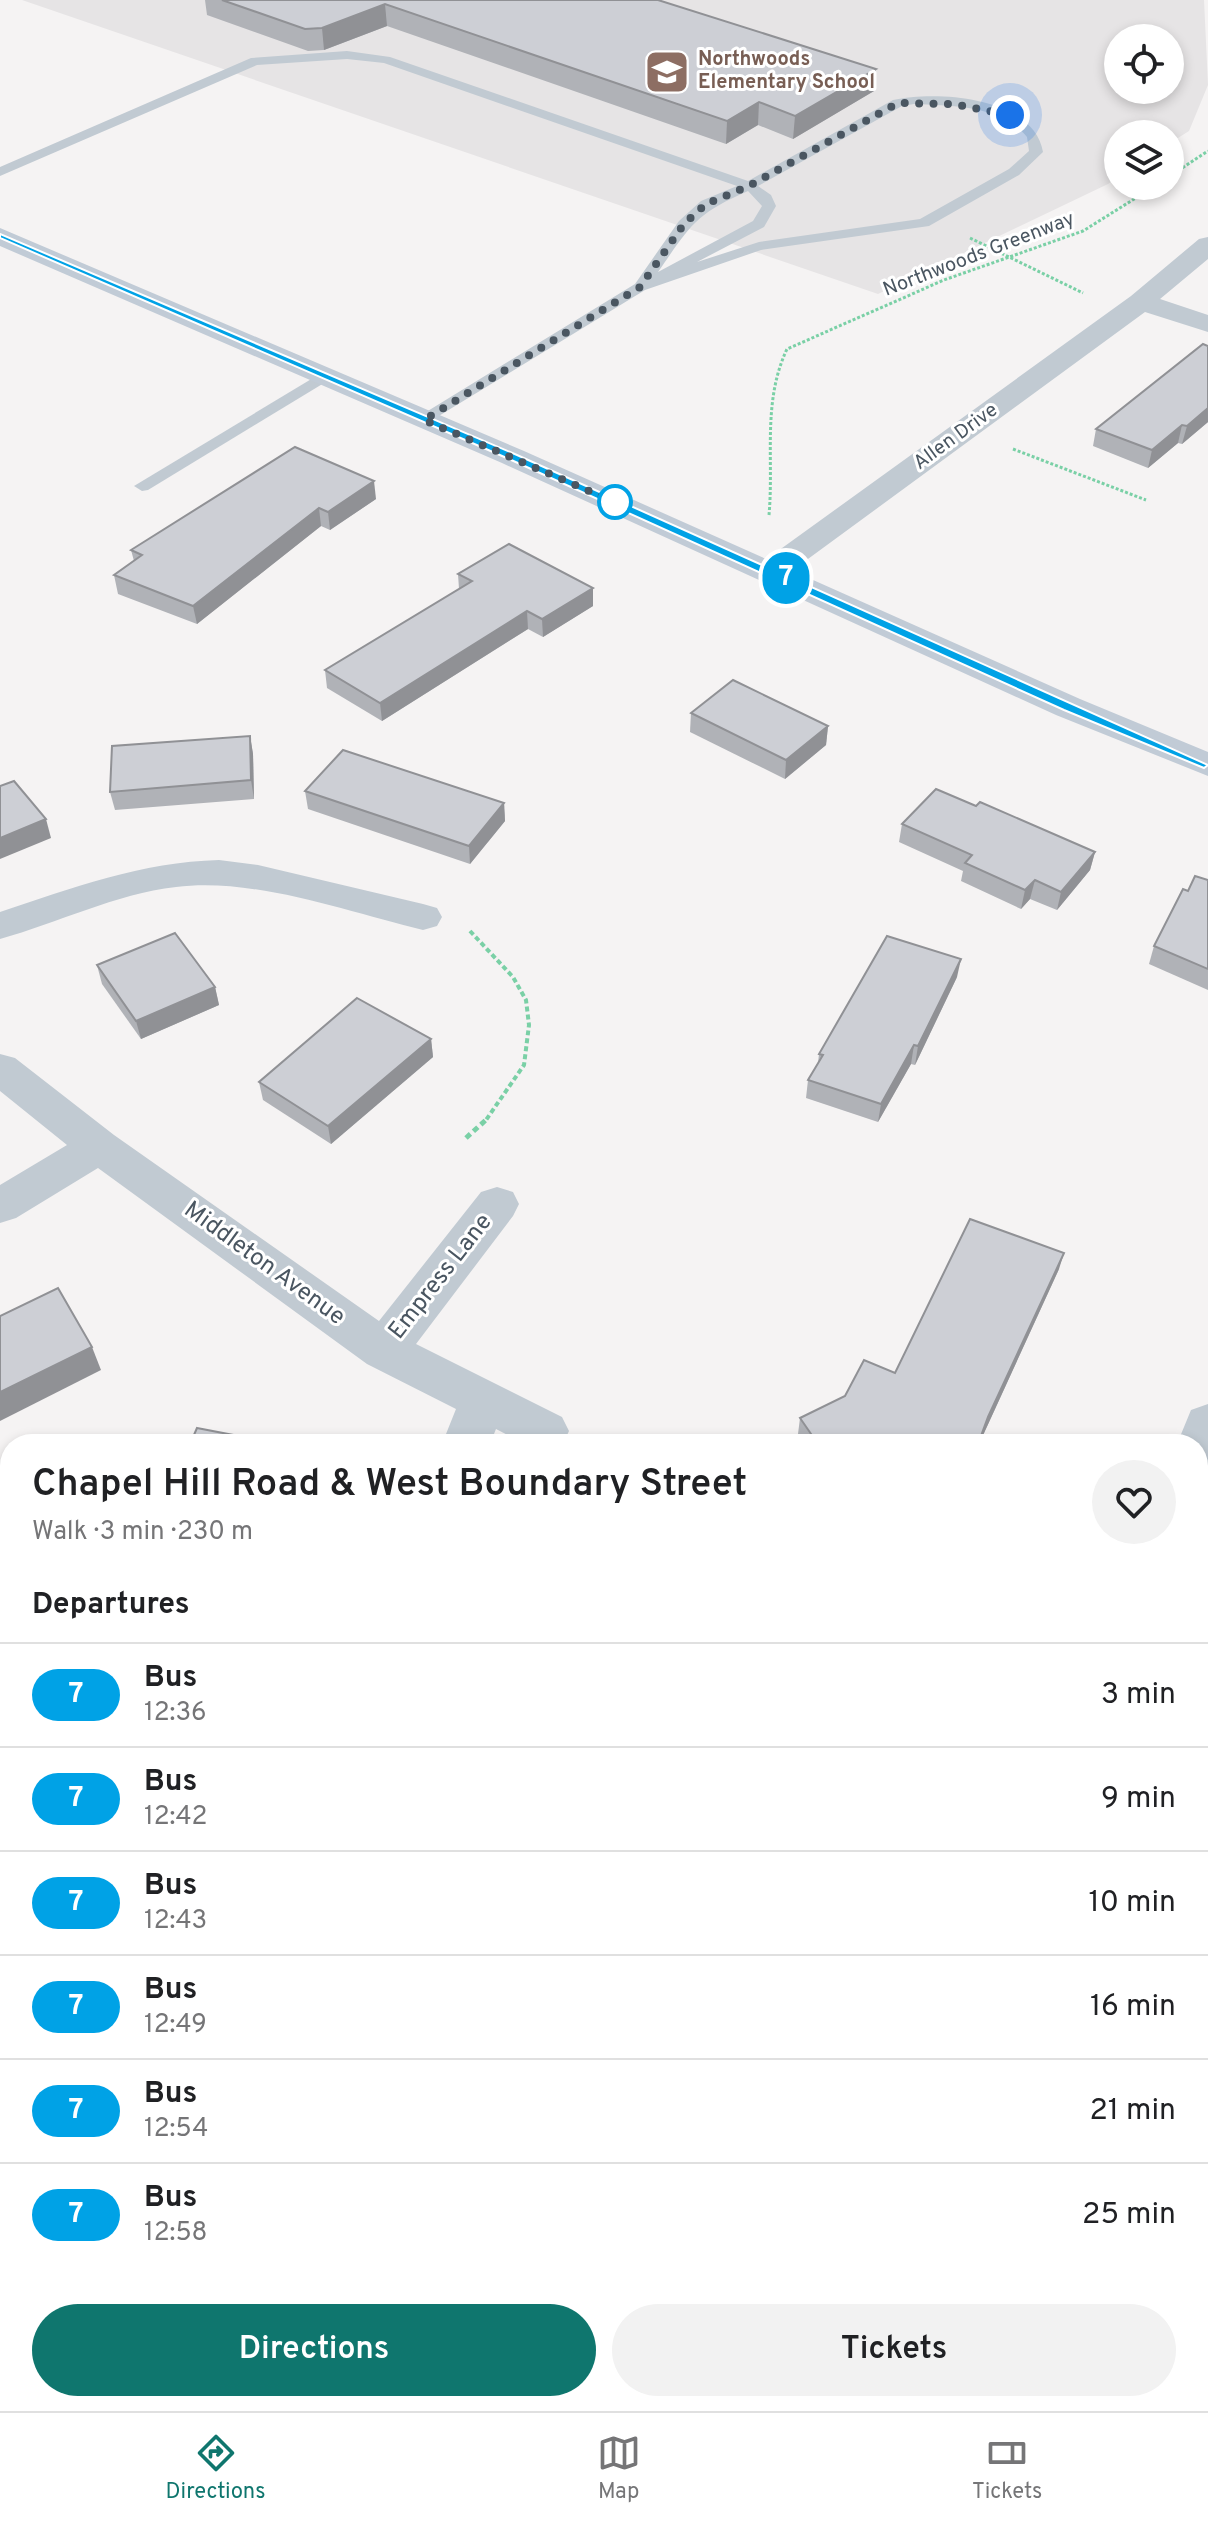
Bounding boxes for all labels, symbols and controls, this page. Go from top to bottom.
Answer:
map controls [1104,24,1184,200]
button: locate [1104,24,1184,104]
place label: Northwoods Elementary School [698,47,875,96]
school or university icon: Northwoods Elementary School [643,48,691,96]
your location [990,95,1030,135]
button: layers [1104,120,1184,200]
street label: Northwoods Greenway [879,206,1079,304]
street label: Allen Drive [909,398,1003,476]
unlabelled marker [598,485,632,519]
line badge: 7 [760,552,812,604]
text: 7 [778,560,794,596]
street label: Middleton Avenue [178,1195,350,1333]
street label: Empress Lane [383,1208,499,1346]
button: heart [1092,1460,1176,1544]
text: Chapel Hill Road & West Boundary Street [32,1461,747,1510]
text: Walk · 3 min · 230 m [32,1516,253,1549]
text: Departures [32,1587,190,1624]
text: Bus [144,1660,197,1697]
text: 7 [68,1677,84,1713]
text: 3 min [1101,1677,1176,1714]
text: 12:36 [144,1697,207,1730]
text: Bus [144,1764,197,1801]
text: 7 [68,1781,84,1817]
text: 9 min [1101,1781,1176,1818]
text: 12:42 [144,1801,208,1834]
text: Bus [144,1868,197,1905]
text: 7 [68,1885,84,1921]
text: 10 min [1089,1885,1176,1922]
text: 12:43 [144,1905,207,1938]
text: Bus [144,1972,197,2009]
text: 7 [68,1989,84,2025]
text: 16 min [1090,1989,1176,2026]
text: 12:49 [144,2009,207,2042]
text: Bus [144,2076,197,2113]
text: 7 [68,2093,84,2129]
text: 21 min [1089,2093,1176,2130]
text: 12:54 [144,2113,208,2146]
text: Bus [144,2180,197,2217]
text: 7 [68,2197,84,2233]
text: 25 min [1082,2197,1176,2234]
text: 12:58 [144,2217,208,2250]
button: Directions [32,2304,596,2396]
button: Tickets [612,2304,1176,2396]
tab: Directions [166,2431,266,2506]
tab: Map [597,2431,641,2506]
tab: Tickets [972,2431,1042,2506]

